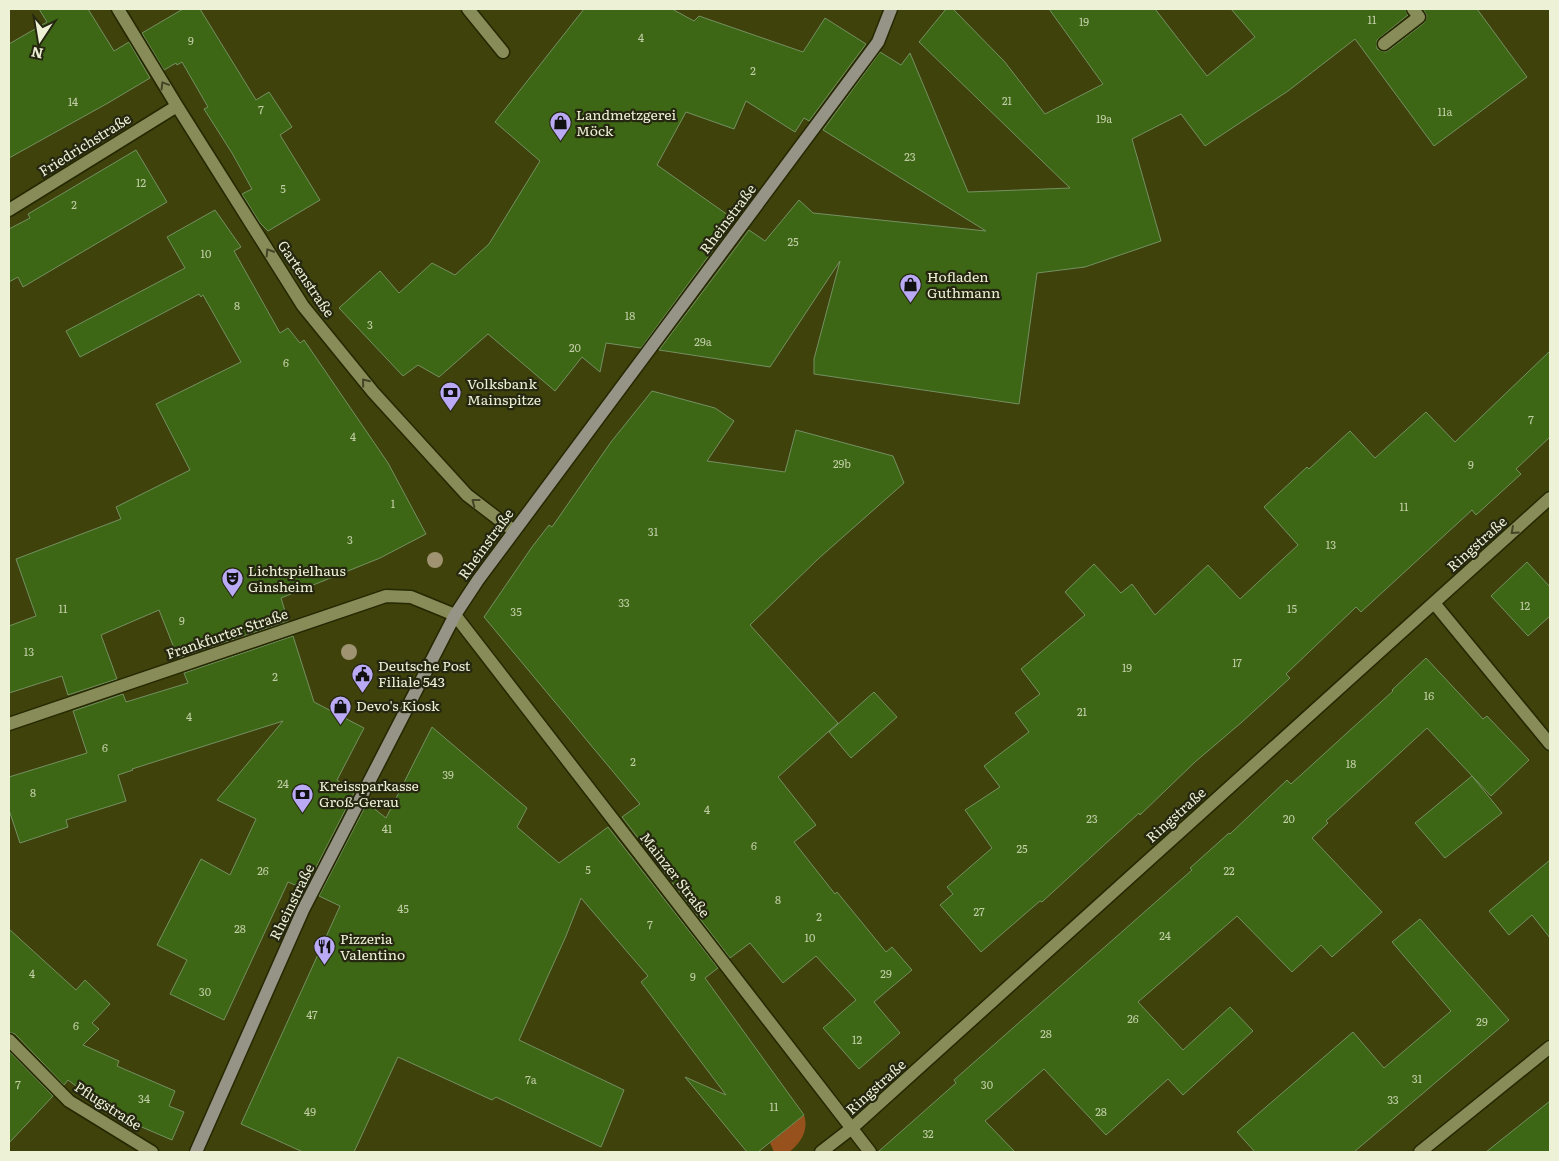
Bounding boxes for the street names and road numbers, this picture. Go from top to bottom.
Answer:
street label: Friedrichstraße [35,108,134,180]
street label: Rheinstraße [694,179,760,257]
street label: Gartenstraße [274,236,340,321]
street label: Rheinstraße [453,504,518,583]
street label: Ringstraße [1442,511,1511,575]
street label: Frankfurter Straße [163,603,290,663]
street label: Ringstraße [1141,782,1210,846]
street label: Mainzer Straße [636,828,715,921]
street label: Rheinstraße [264,860,318,943]
street label: Ringstraße [841,1054,910,1118]
street label: Pflugstraße [71,1076,146,1134]

